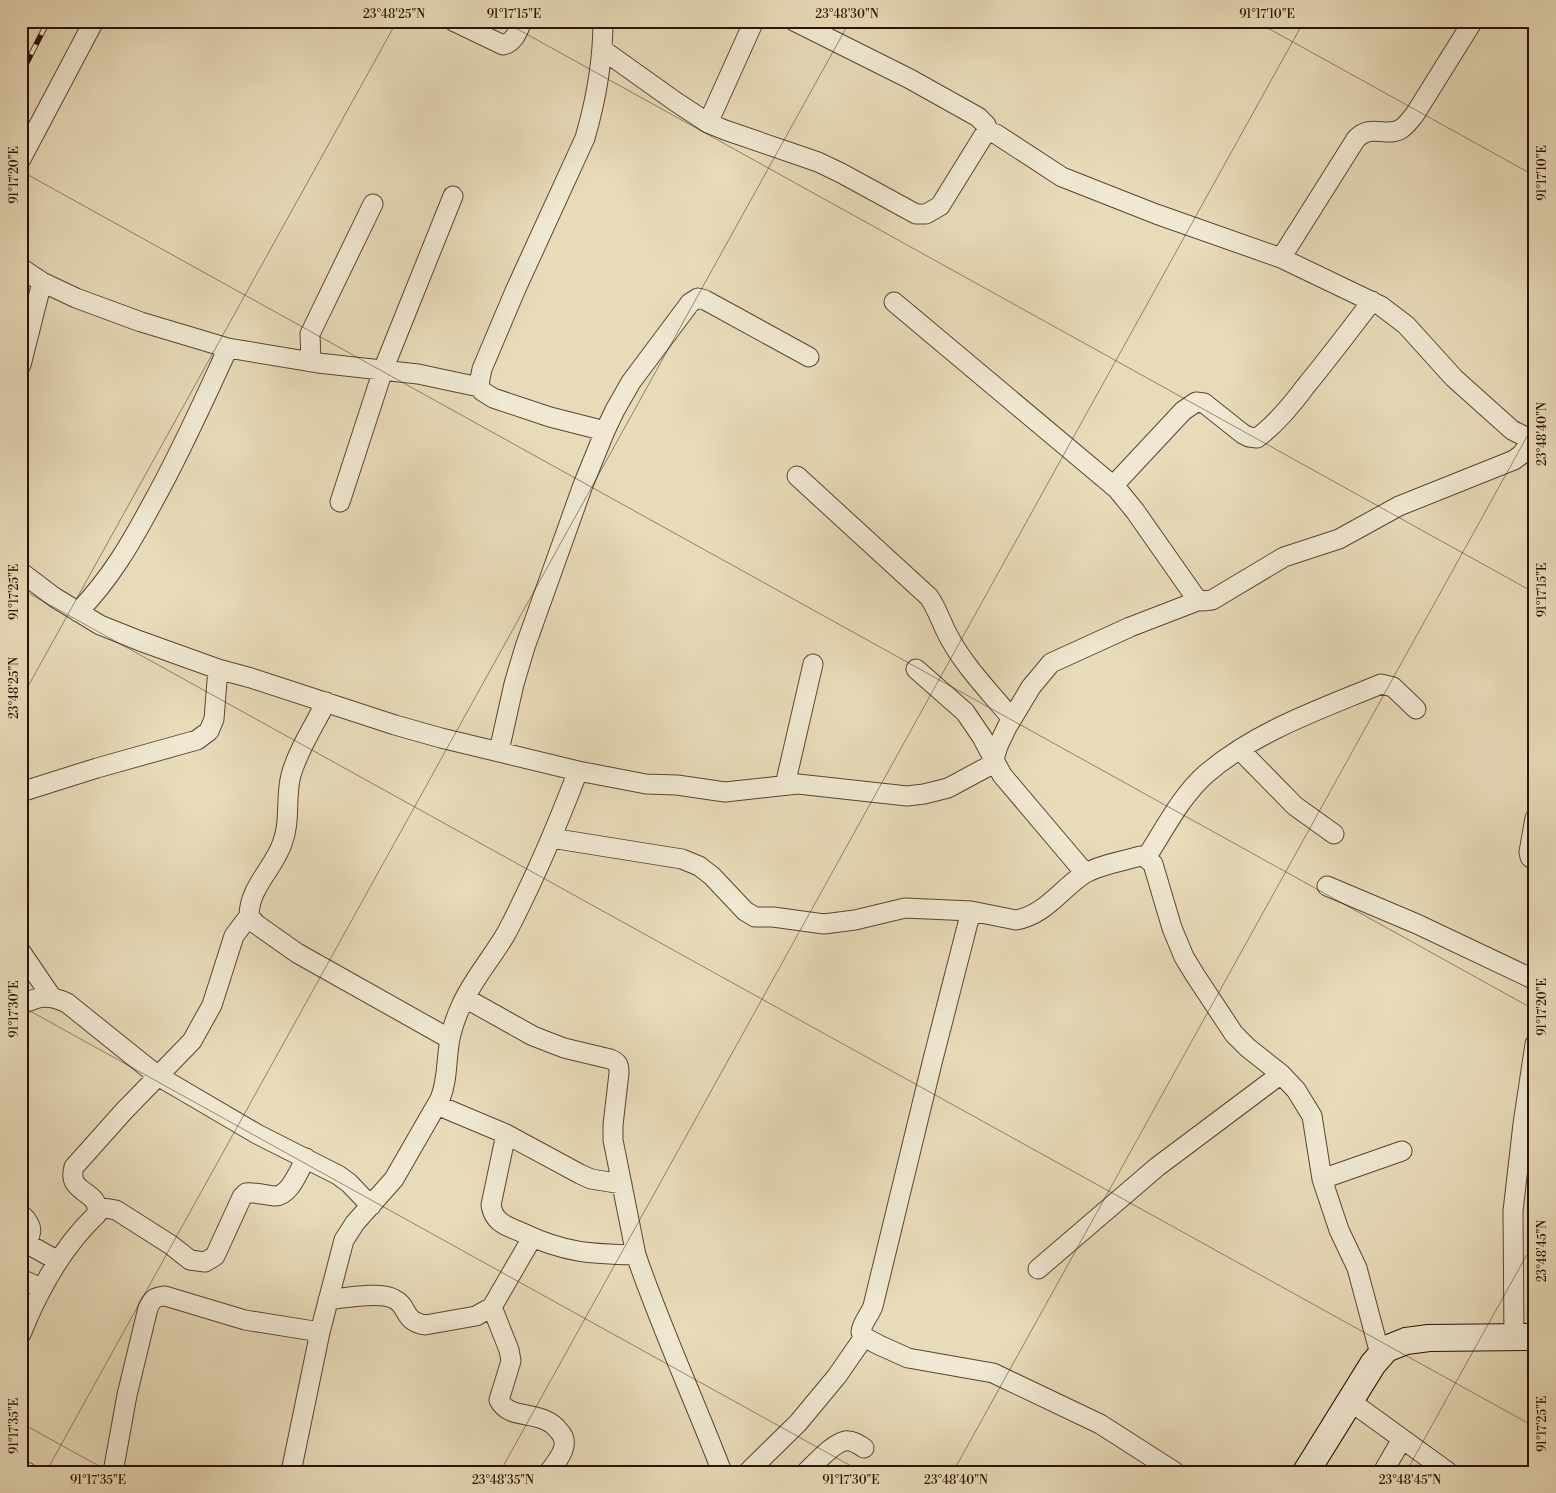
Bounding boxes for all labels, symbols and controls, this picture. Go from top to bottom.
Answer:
text: 23°48'25"N [363,7,425,22]
text: 91°17'15"E [487,7,541,22]
text: 23°48'30"N [815,7,879,22]
text: 91°17'10"E [1239,7,1295,22]
text: 91°17'10"E [1535,145,1550,201]
text: 91°17'20"E [7,146,22,204]
text: 23°48'40"N [1535,402,1550,466]
text: 91°17'15"E [1535,563,1550,617]
text: 91°17'25"E [7,564,22,620]
text: 23°48'25"N [7,657,22,719]
text: 91°17'20"E [1535,978,1550,1036]
text: 91°17'30"E [7,980,22,1038]
text: 23°48'45"N [1535,1220,1550,1282]
text: 91°17'25"E [1535,1396,1550,1452]
text: 91°17'35"E [7,1398,22,1454]
text: 91°17'35"E [70,1473,126,1488]
text: 23°48'35"N [472,1473,534,1488]
text: 91°17'30"E [822,1473,880,1488]
text: 23°48'40"N [924,1473,988,1488]
text: 23°48'45"N [1379,1473,1441,1488]

